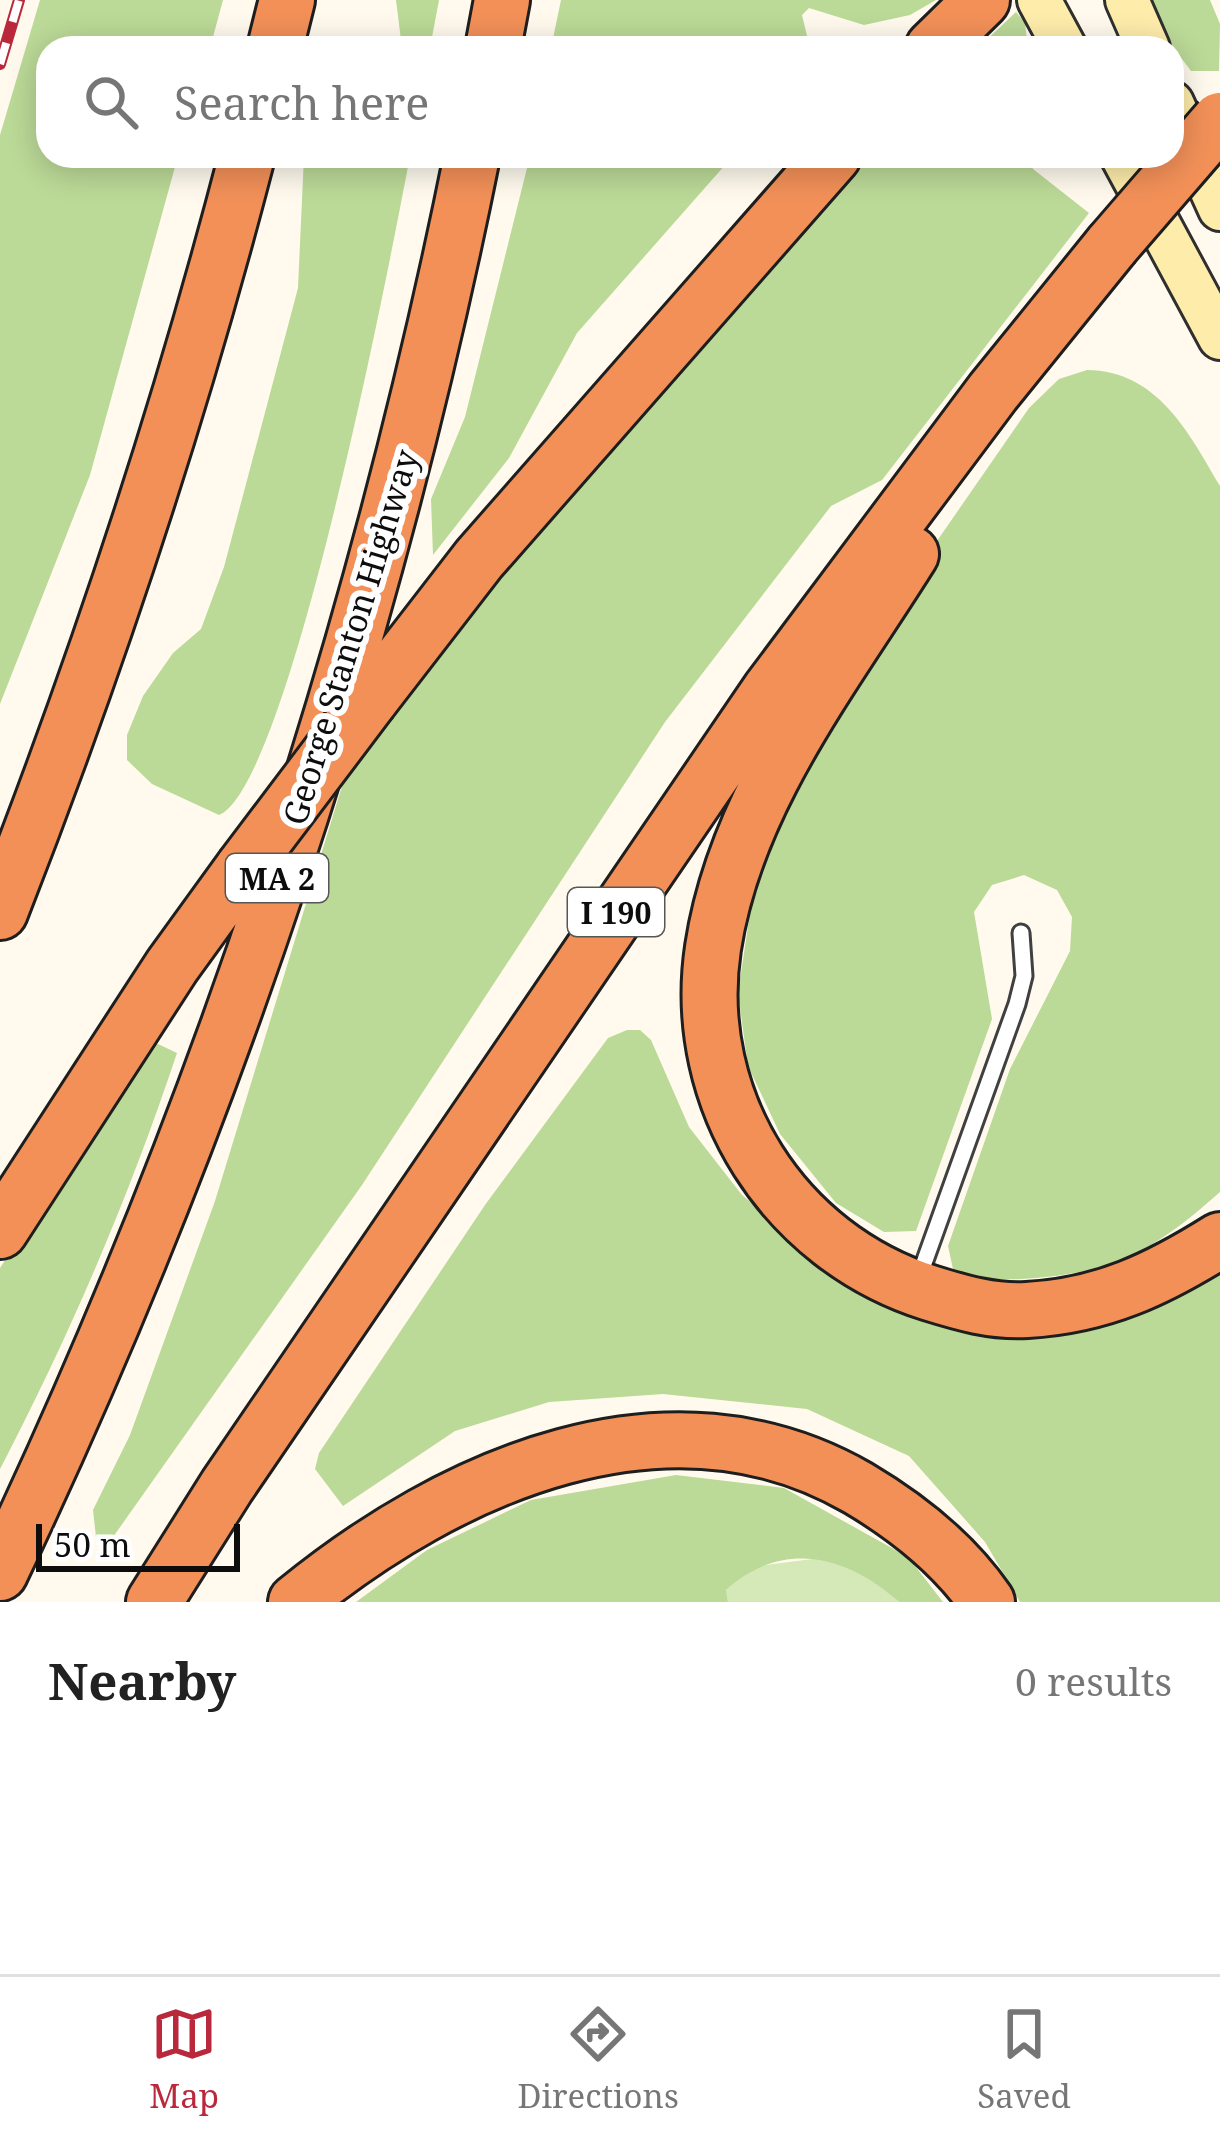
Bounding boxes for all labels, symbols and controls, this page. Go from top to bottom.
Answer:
search box [36,36,1184,168]
icon: search [78,69,144,135]
text: Search here [174,72,429,133]
street label: George Stanton Highway [271,444,429,830]
road number: MA 2 [226,854,328,902]
road number: I 190 [568,888,664,936]
scale bar [36,1518,240,1571]
text: 50 m [54,1522,131,1567]
text: Nearby [48,1645,236,1715]
text: 0 results [1015,1654,1172,1707]
tab: Map [149,2001,219,2118]
tab: Directions [517,2001,679,2118]
tab: Saved [977,2001,1071,2118]

